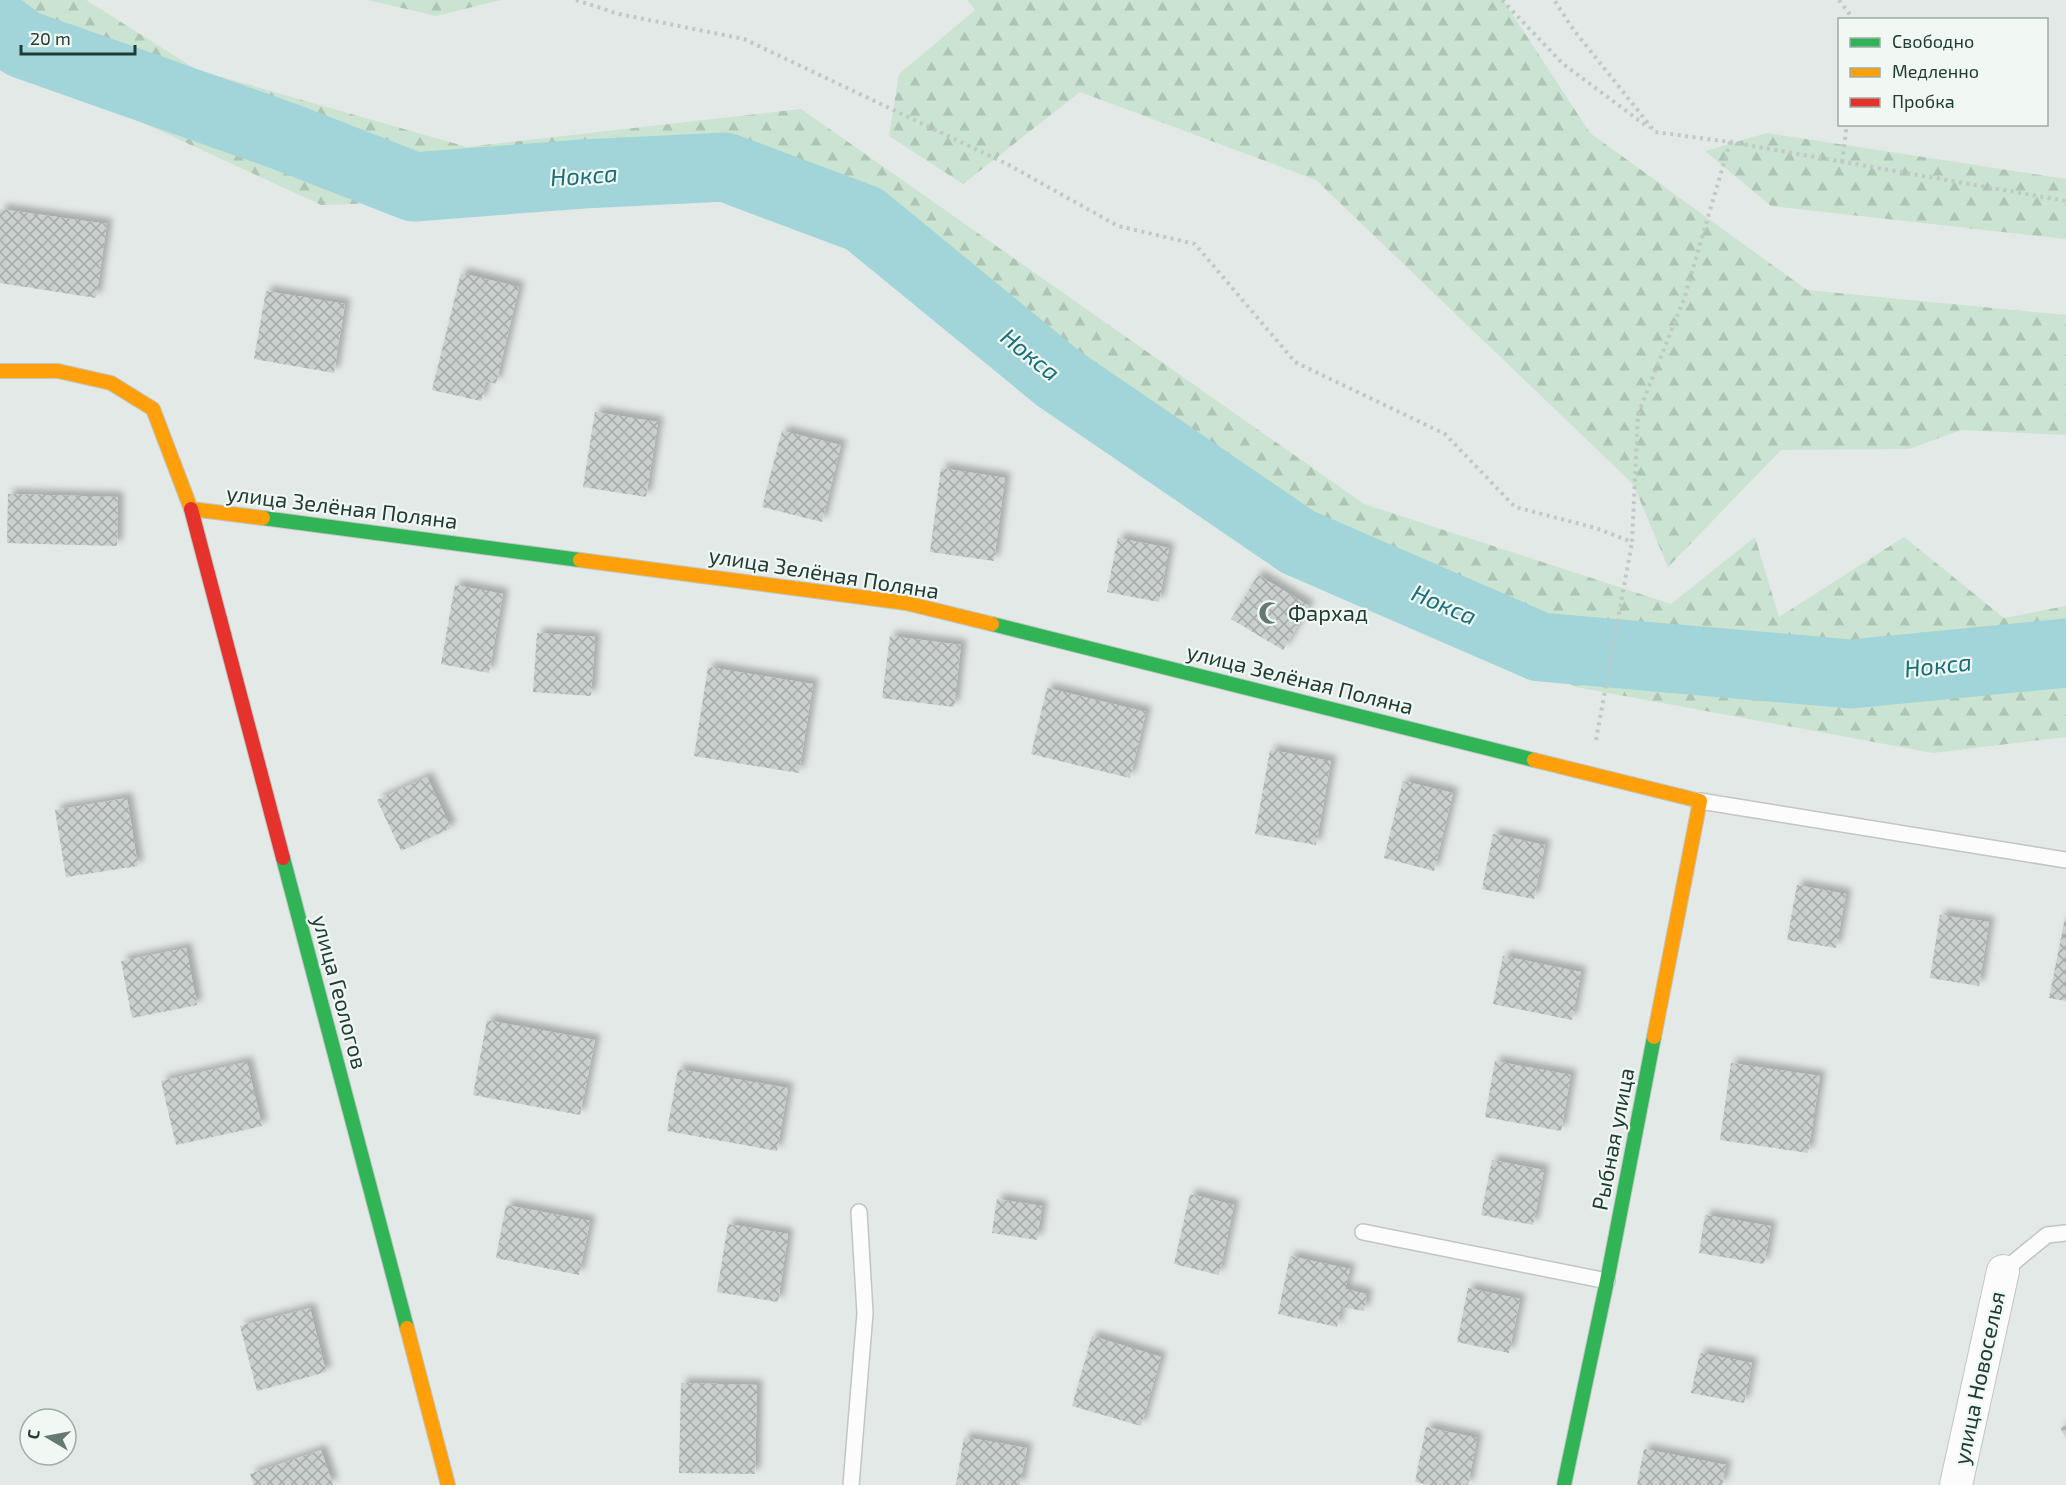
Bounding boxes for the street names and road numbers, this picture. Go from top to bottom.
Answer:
street label: улица Зелёная Поляна [225,479,459,534]
street label: улица Зелёная Поляна [707,541,941,604]
street label: улица Зелёная Поляна [1184,637,1416,720]
street label: улица Геологов [307,912,374,1072]
street label: Рыбная улица [1585,1065,1640,1213]
street label: улица Новоселья [1947,1289,2010,1467]

